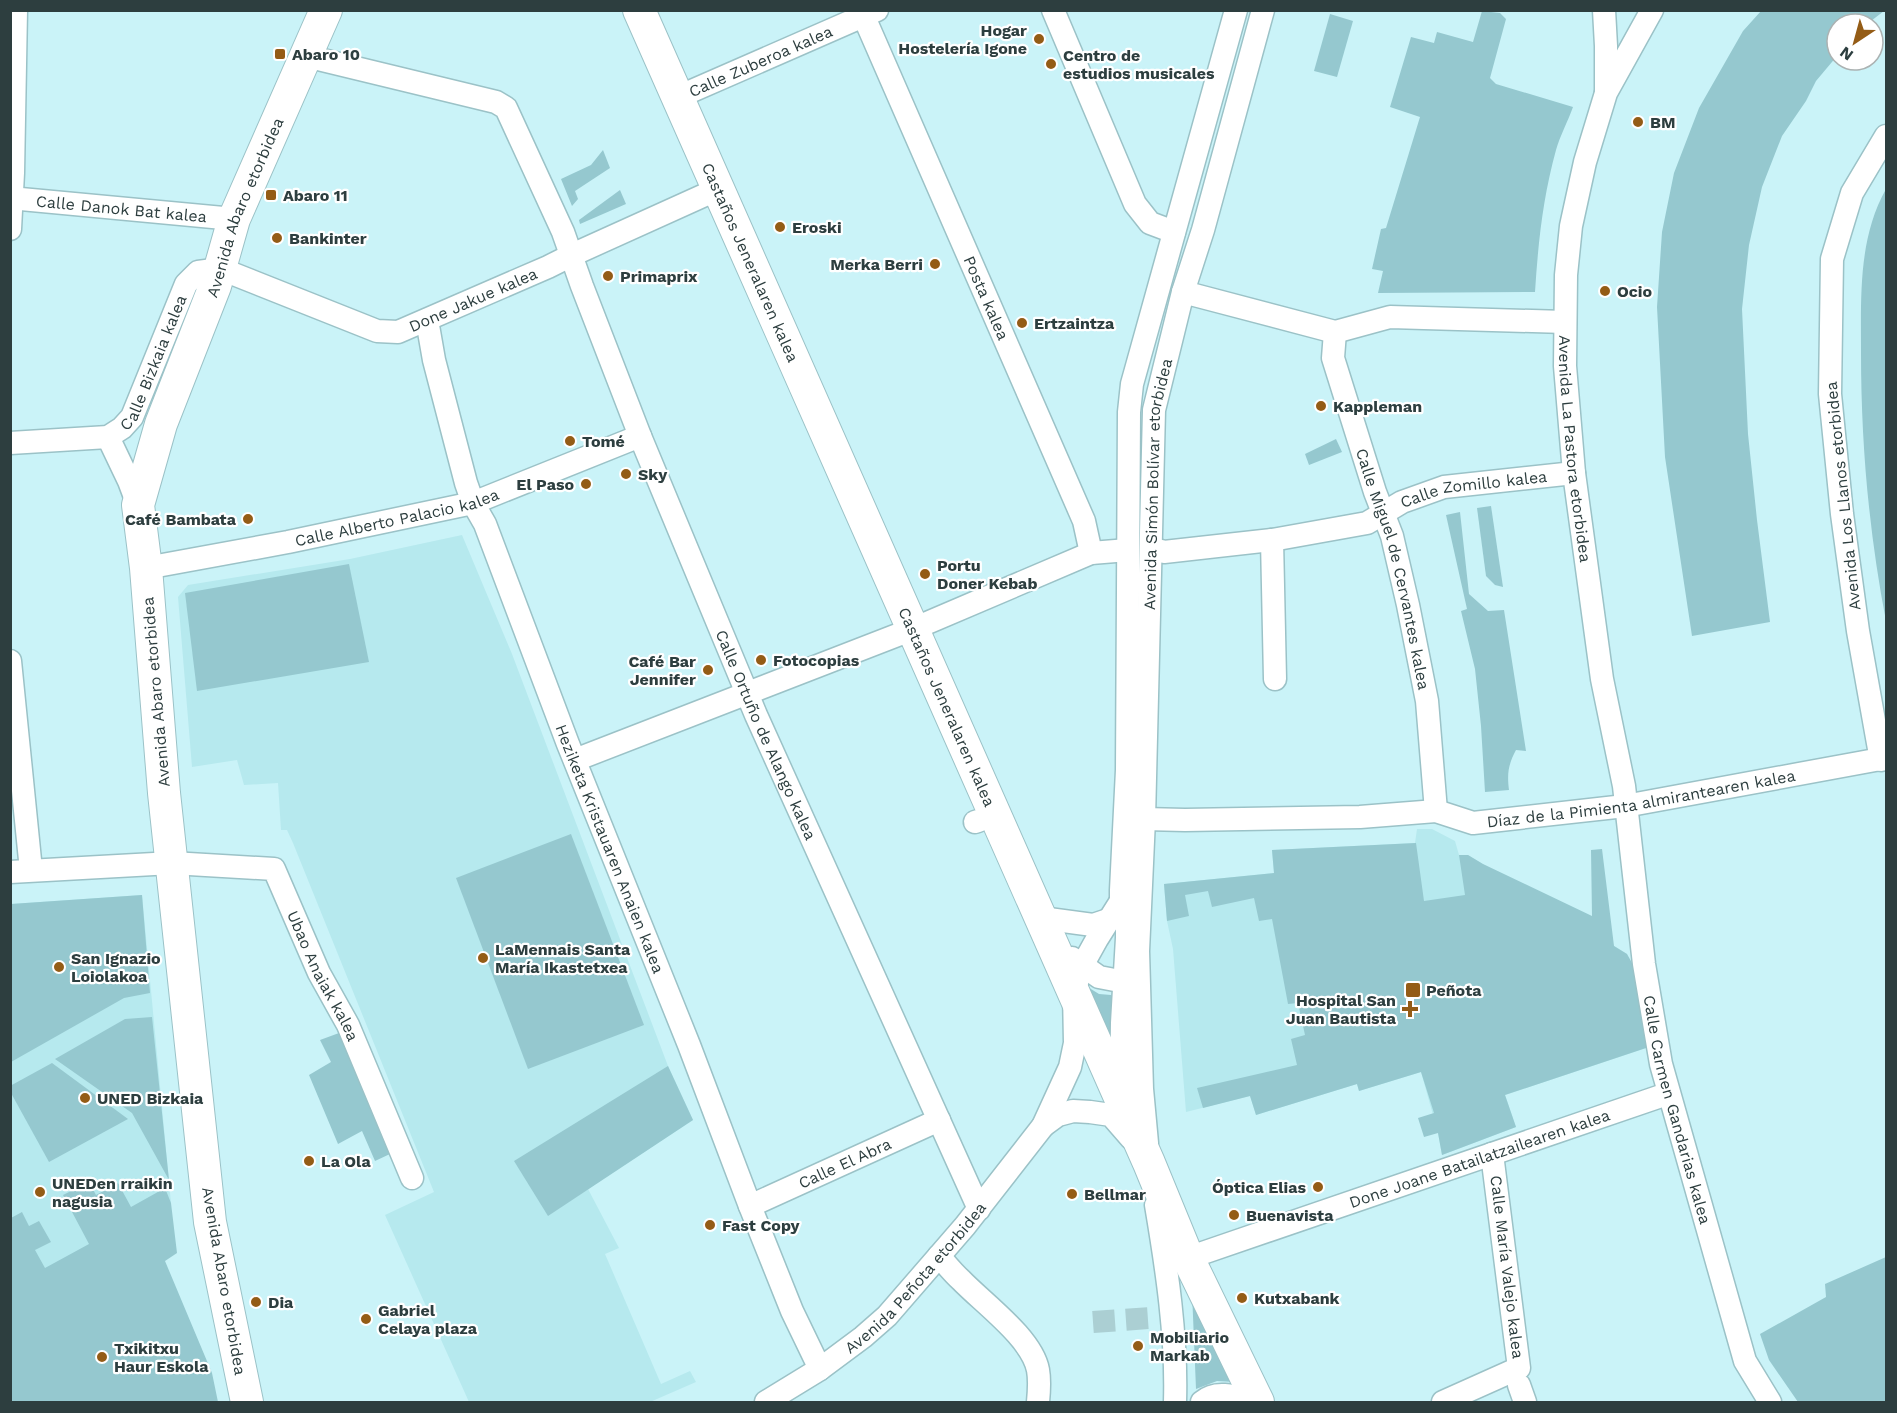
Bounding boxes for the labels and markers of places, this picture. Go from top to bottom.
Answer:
place label: Hogar Hostelería Igone [898,21,1027,58]
marker: Hogar Hostelería Igone [1032,32,1046,46]
place label: Abaro 10 [292,45,360,64]
place label: Centro de estudios musicales [1063,46,1215,83]
marker: Abaro 10 [273,47,287,61]
marker: Centro de estudios musicales [1044,57,1058,71]
place label: BM [1650,113,1676,132]
marker: BM [1631,115,1645,129]
place label: Abaro 11 [283,186,348,205]
marker: Abaro 11 [264,188,278,202]
place label: Eroski [792,218,842,237]
marker: Eroski [773,220,787,234]
place label: Bankinter [289,229,367,248]
marker: Bankinter [270,231,284,245]
place label: Merka Berri [830,255,923,274]
marker: Merka Berri [928,257,942,271]
place label: Primaprix [620,267,698,286]
marker: Primaprix [601,269,615,283]
place label: Ocio [1617,282,1653,301]
marker: Ocio [1598,284,1612,298]
place label: Ertzaintza [1034,314,1115,333]
marker: Ertzaintza [1015,316,1029,330]
place label: Kappleman [1333,397,1422,416]
marker: Kappleman [1314,399,1328,413]
place label: Tomé [582,432,625,451]
marker: Tomé [563,434,577,448]
place label: Sky [638,465,668,484]
marker: Sky [619,467,633,481]
place label: El Paso [516,475,574,494]
marker: El Paso [579,477,593,491]
place label: Café Bambata [125,510,237,529]
marker: Café Bambata [241,512,255,526]
place label: Portu Doner Kebab [937,556,1037,593]
marker: Portu Doner Kebab [918,567,932,581]
place label: Fotocopias [773,651,860,670]
place label: Café Bar Jennifer [628,652,696,689]
marker: Fotocopias [754,653,768,667]
marker: Café Bar Jennifer [701,663,715,677]
place label: LaMennais Santa María Ikastetxea [495,940,631,977]
place label: San Ignazio Loiolakoa [71,949,161,986]
marker: LaMennais Santa María Ikastetxea [476,951,490,965]
marker: San Ignazio Loiolakoa [52,960,66,974]
marker: Peñota [1404,981,1422,999]
place label: Peñota [1426,981,1482,1000]
place label: Hospital San Juan Bautista [1286,991,1397,1028]
marker: Hospital San Juan Bautista [1401,1000,1419,1018]
place label: UNED Bizkaia [97,1089,204,1108]
marker: UNED Bizkaia [78,1091,92,1105]
place label: La Ola [321,1152,371,1171]
marker: La Ola [302,1154,316,1168]
place label: UNEDen rraikin nagusia [52,1174,173,1211]
place label: Óptica Elias [1212,1178,1306,1197]
marker: Óptica Elias [1311,1180,1325,1194]
marker: UNEDen rraikin nagusia [33,1185,47,1199]
place label: Bellmar [1084,1185,1146,1204]
marker: Bellmar [1065,1187,1079,1201]
place label: Buenavista [1246,1206,1334,1225]
marker: Buenavista [1227,1208,1241,1222]
place label: Fast Copy [722,1216,800,1235]
marker: Fast Copy [703,1218,717,1232]
place label: Kutxabank [1254,1289,1340,1308]
marker: Kutxabank [1235,1291,1249,1305]
place label: Dia [268,1293,294,1312]
marker: Dia [249,1295,263,1309]
place label: Gabriel Celaya plaza [378,1301,478,1338]
marker: Gabriel Celaya plaza [359,1312,373,1326]
place label: Mobiliario Markab [1150,1328,1229,1365]
place label: Txikitxu Haur Eskola [114,1339,209,1376]
marker: Mobiliario Markab [1131,1339,1145,1353]
marker: Txikitxu Haur Eskola [95,1350,109,1364]

